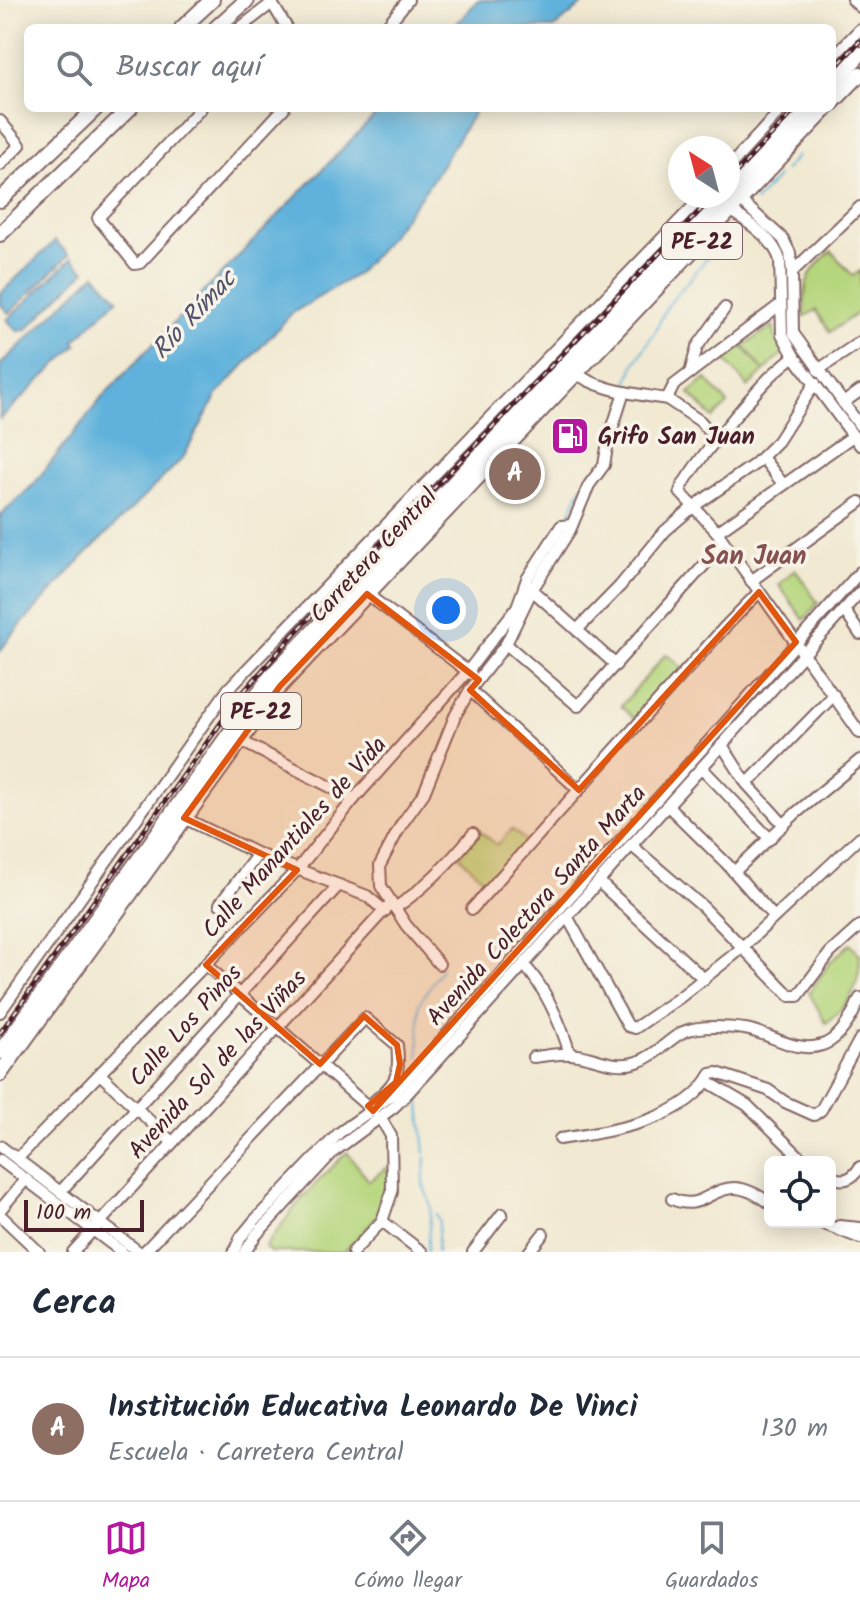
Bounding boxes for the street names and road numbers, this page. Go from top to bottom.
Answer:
road number: PE-22 [662,223,742,259]
street label: Carretera Central [301,479,448,633]
road number: PE-22 [221,693,301,729]
street label: Calle Manantiales de Vida [193,728,397,948]
street label: Avenida Colectora Santa Marta [418,776,657,1036]
street label: Calle Los Pinos [120,956,252,1096]
street label: Avenida Sol de las Viñas [119,961,317,1169]

